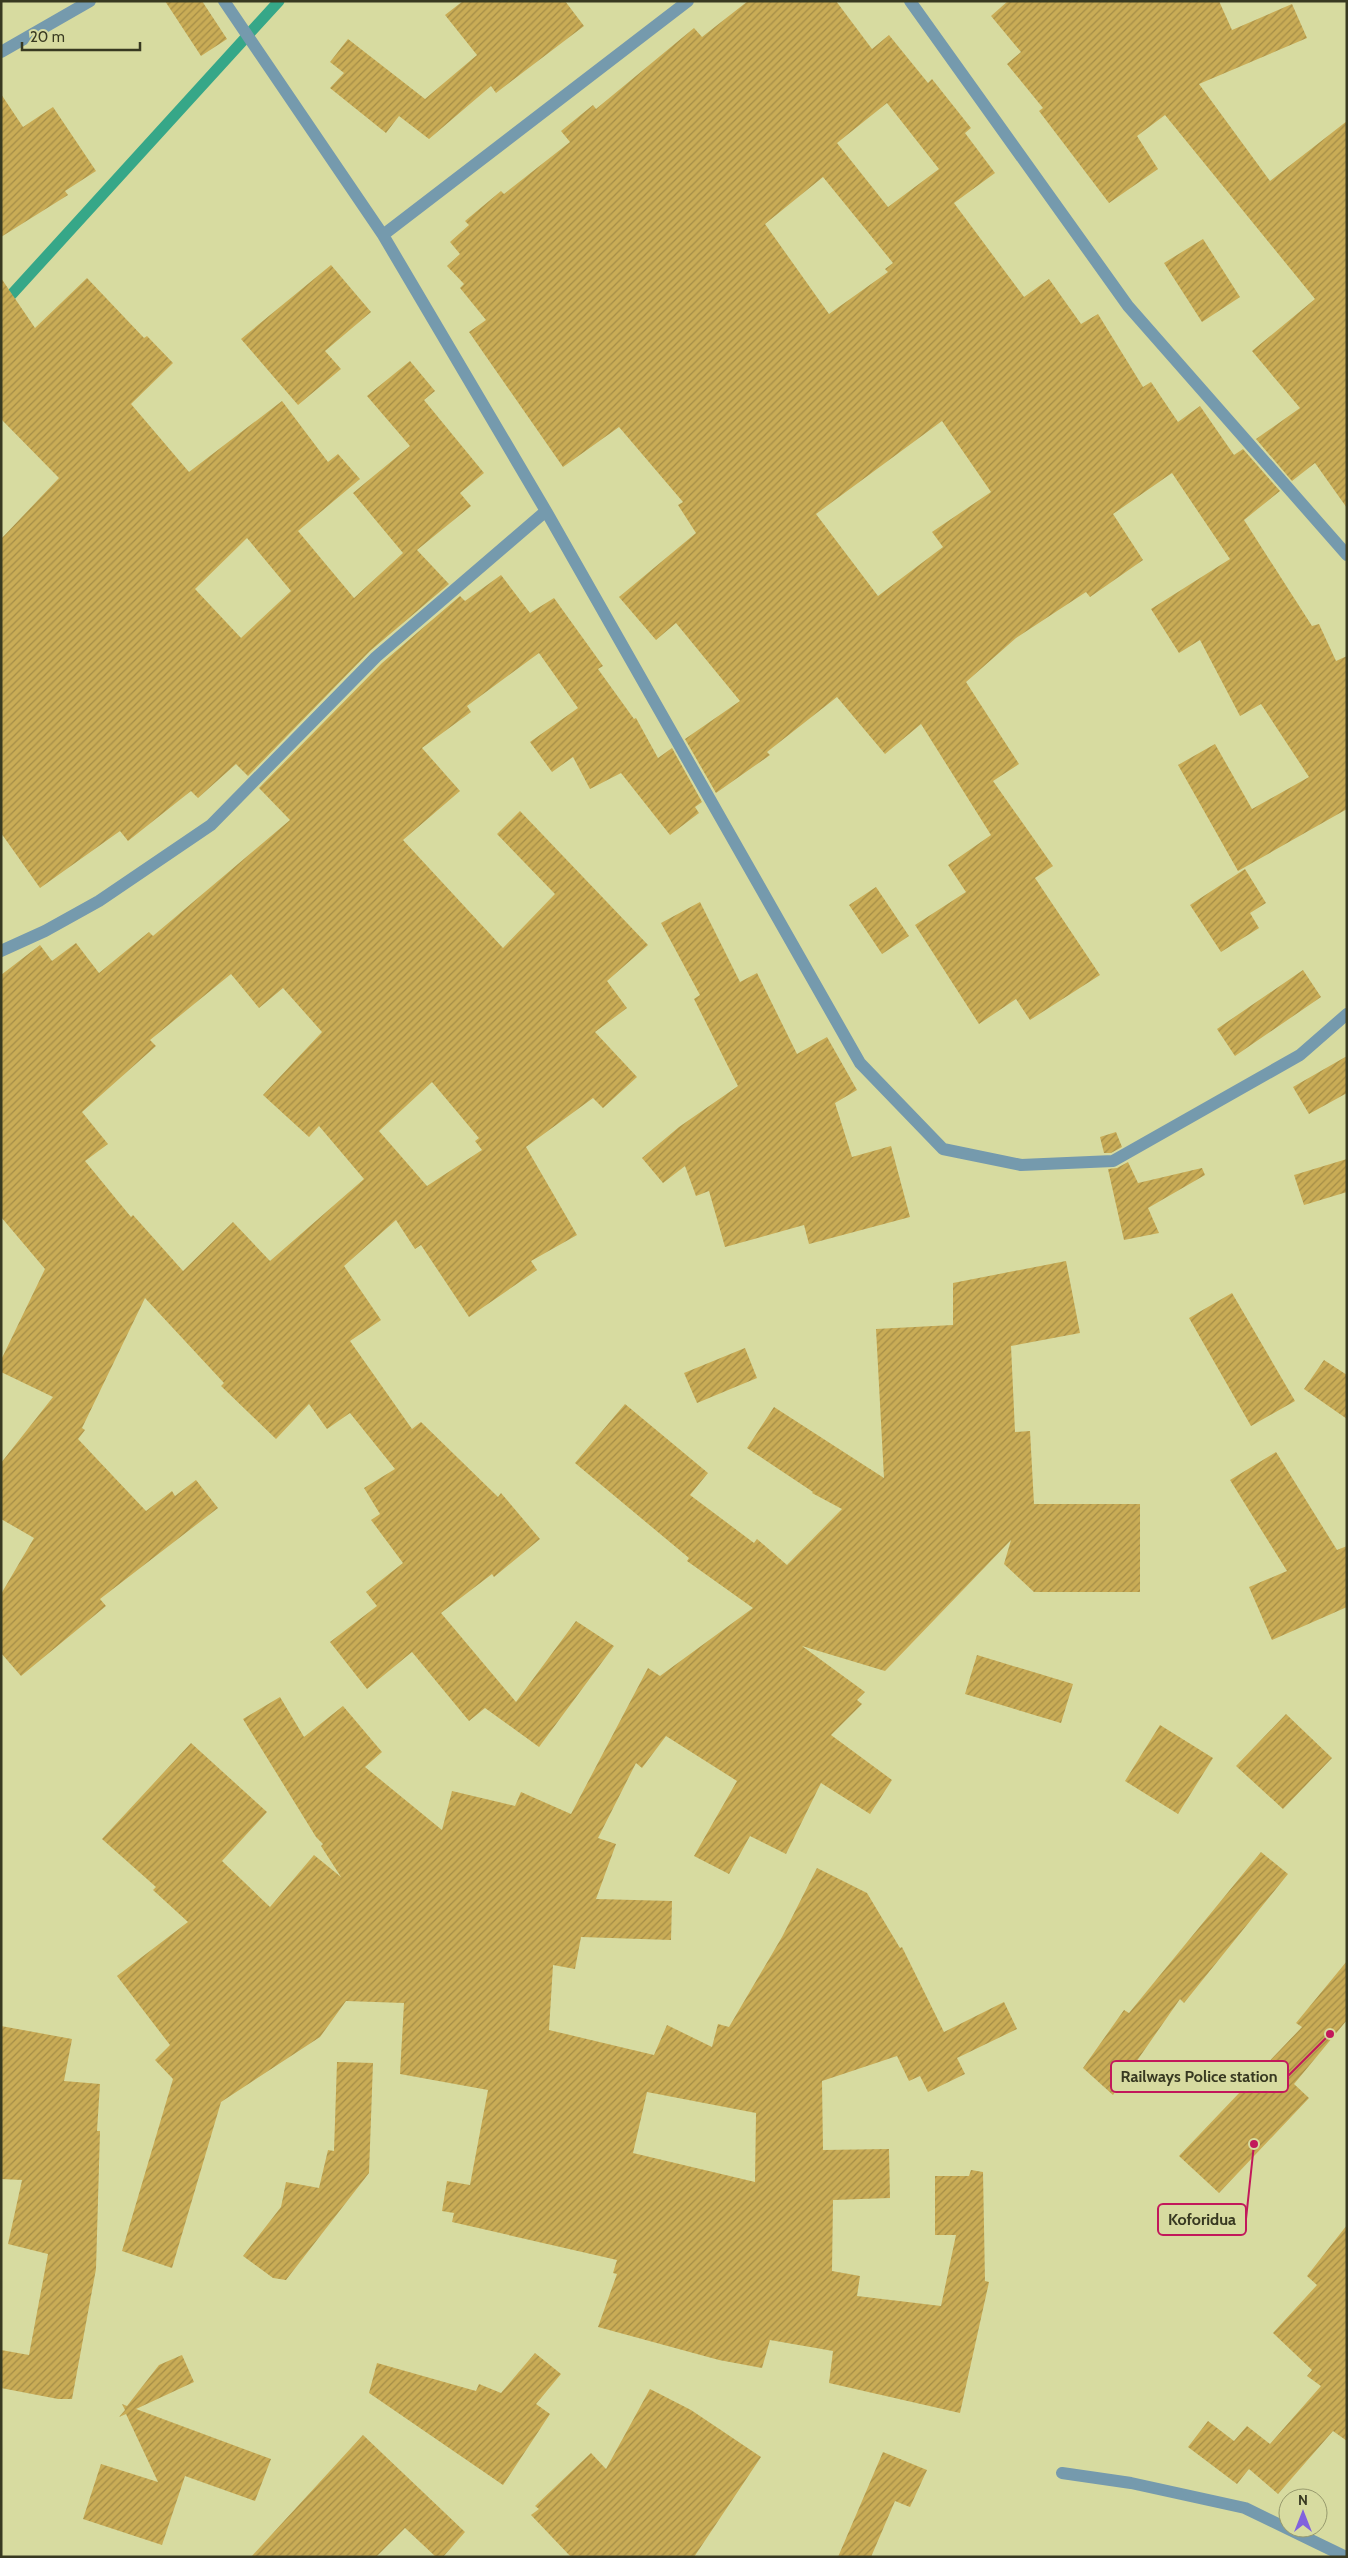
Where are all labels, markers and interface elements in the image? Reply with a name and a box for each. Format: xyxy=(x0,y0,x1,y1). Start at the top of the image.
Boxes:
scale bar xyxy=(22,20,140,52)
text: 20 m xyxy=(30,28,65,46)
callout: Railways Police station xyxy=(1111,2061,1288,2092)
text: Railways Police station xyxy=(1121,2067,1277,2086)
callout: Koforidua xyxy=(1158,2204,1246,2235)
text: Koforidua xyxy=(1168,2210,1236,2229)
north arrow xyxy=(1278,2488,1328,2538)
text: N xyxy=(1298,2491,1308,2509)

